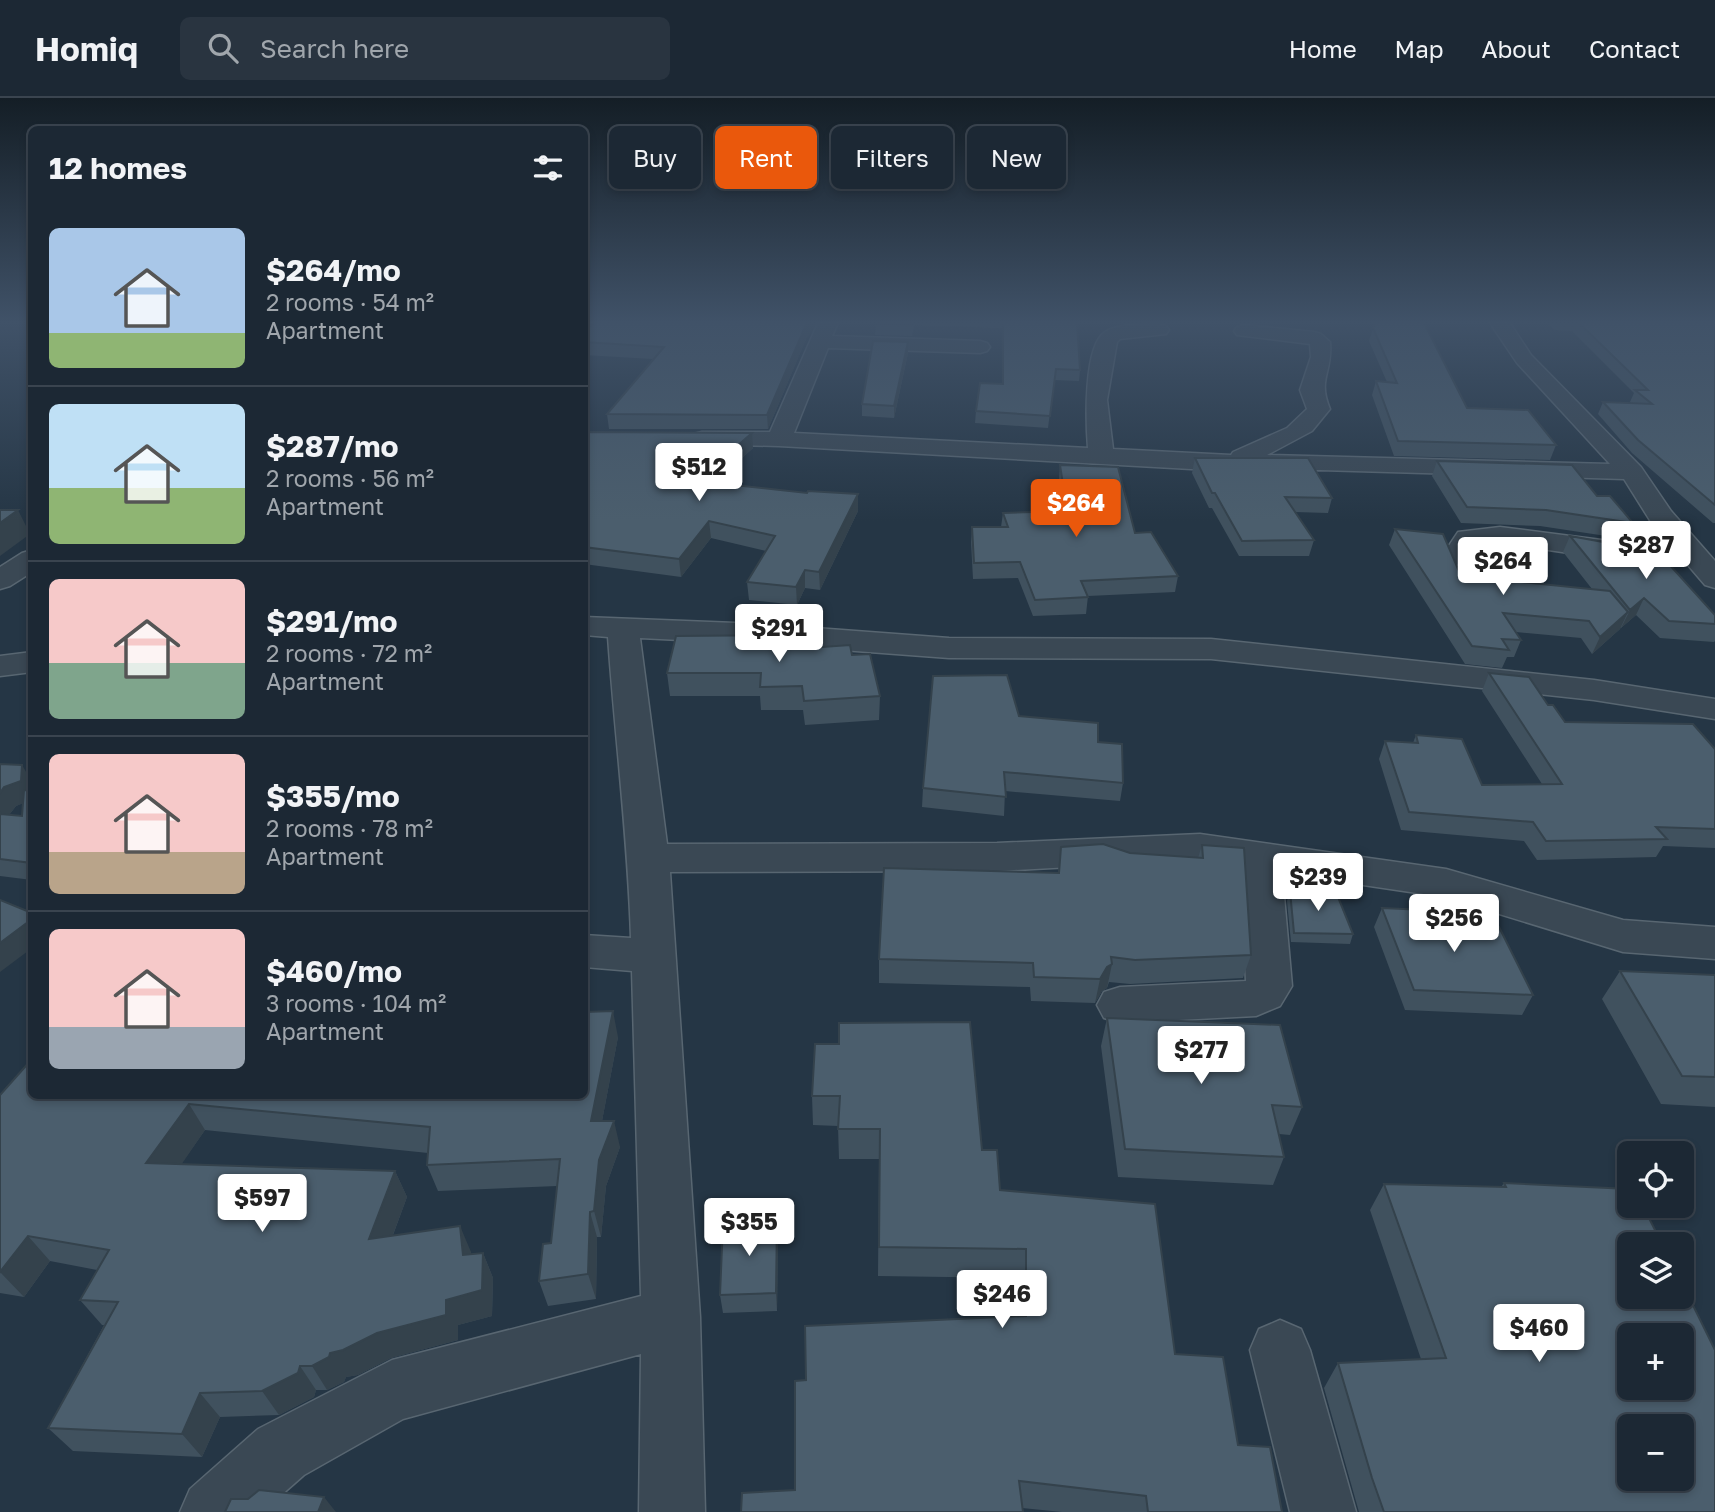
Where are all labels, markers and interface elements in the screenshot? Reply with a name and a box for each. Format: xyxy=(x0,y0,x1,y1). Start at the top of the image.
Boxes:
search box xyxy=(180,17,670,80)
text: Homiq xyxy=(35,29,138,68)
icon: search xyxy=(204,29,242,67)
text: Search here xyxy=(260,33,409,64)
text: Home xyxy=(1289,34,1357,63)
text: Map xyxy=(1395,34,1444,63)
text: About xyxy=(1482,34,1551,63)
text: Contact xyxy=(1589,34,1680,63)
chip: Buy xyxy=(609,126,701,189)
chip: Rent xyxy=(715,126,817,189)
chip: Filters xyxy=(831,126,953,189)
chip: New xyxy=(967,126,1066,189)
icon: filters xyxy=(529,149,567,187)
text: 12 homes xyxy=(49,150,187,186)
text: $264/mo xyxy=(266,252,401,288)
icon: home xyxy=(105,256,189,340)
text: 2 rooms · 54 m² xyxy=(266,288,434,316)
text: Apartment xyxy=(266,316,384,344)
text: $287/mo xyxy=(266,428,399,464)
icon: home xyxy=(105,432,189,516)
pin: $512 xyxy=(658,444,740,503)
text: $512 xyxy=(671,452,727,480)
text: 2 rooms · 56 m² xyxy=(266,464,434,492)
pin: $264 xyxy=(1035,480,1117,539)
text: $264 xyxy=(1047,488,1105,516)
text: Apartment xyxy=(266,492,384,520)
pin: $287 xyxy=(1605,522,1687,581)
text: $287 xyxy=(1618,530,1674,558)
pin: $264 xyxy=(1462,538,1544,597)
text: $264 xyxy=(1474,546,1532,574)
text: $291/mo xyxy=(266,603,398,639)
pin: $291 xyxy=(738,604,820,664)
icon: home xyxy=(105,607,189,691)
text: $291 xyxy=(751,613,807,641)
text: 2 rooms · 72 m² xyxy=(266,639,432,667)
text: Apartment xyxy=(266,667,384,695)
text: $355/mo xyxy=(266,778,400,814)
icon: home xyxy=(105,782,189,866)
text: 2 rooms · 78 m² xyxy=(266,814,433,842)
text: Apartment xyxy=(266,842,384,870)
pin: $239 xyxy=(1277,854,1359,913)
text: $239 xyxy=(1289,862,1347,890)
pin: $256 xyxy=(1413,894,1495,954)
text: $256 xyxy=(1425,903,1483,931)
text: $460/mo xyxy=(266,953,402,989)
icon: home xyxy=(105,957,189,1041)
text: 3 rooms · 104 m² xyxy=(266,989,446,1017)
text: Apartment xyxy=(266,1017,384,1045)
pin: $277 xyxy=(1160,1026,1242,1086)
text: $277 xyxy=(1174,1035,1228,1063)
map controls xyxy=(1617,1141,1694,1491)
button: locate xyxy=(1617,1141,1694,1218)
pin: $597 xyxy=(221,1174,303,1234)
text: $597 xyxy=(234,1183,290,1211)
pin: $355 xyxy=(708,1198,790,1258)
text: $355 xyxy=(720,1207,778,1235)
button: layers xyxy=(1617,1232,1694,1309)
pin: $246 xyxy=(961,1270,1043,1330)
text: $246 xyxy=(973,1279,1031,1307)
pin: $460 xyxy=(1498,1304,1580,1364)
text: $460 xyxy=(1509,1313,1569,1341)
button: + xyxy=(1617,1323,1694,1400)
button: − xyxy=(1617,1414,1694,1491)

